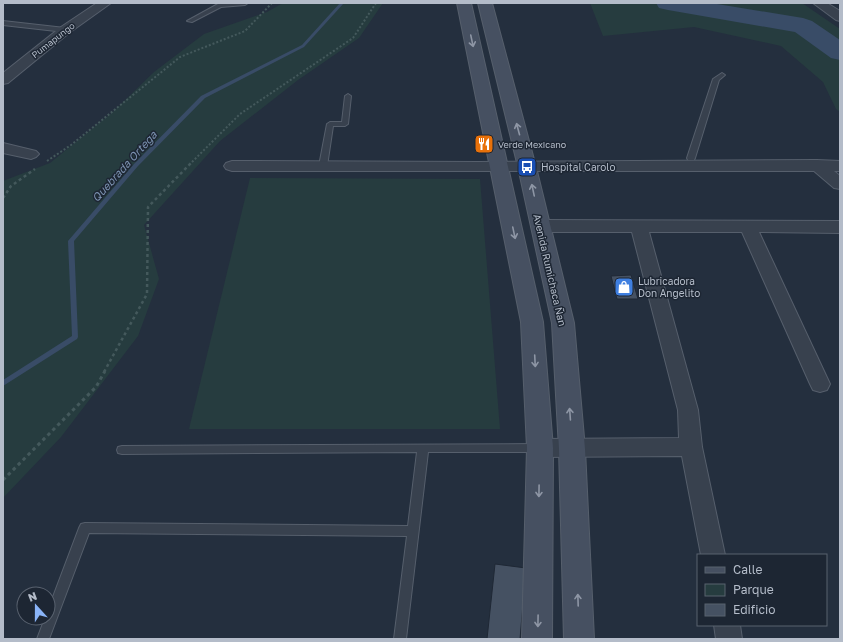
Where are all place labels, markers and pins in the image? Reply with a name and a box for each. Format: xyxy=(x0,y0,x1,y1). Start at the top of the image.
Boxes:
restaurant icon: Verde Mexicano xyxy=(473,133,495,155)
place label: Verde Mexicano xyxy=(498,139,566,150)
bus stop icon: Hospital Carolo xyxy=(516,156,538,178)
place label: Hospital Carolo xyxy=(541,161,615,173)
place label: Lubricadora Don Angelito xyxy=(638,275,700,299)
shop icon: Lubricadora Don Angelito xyxy=(613,276,635,298)

